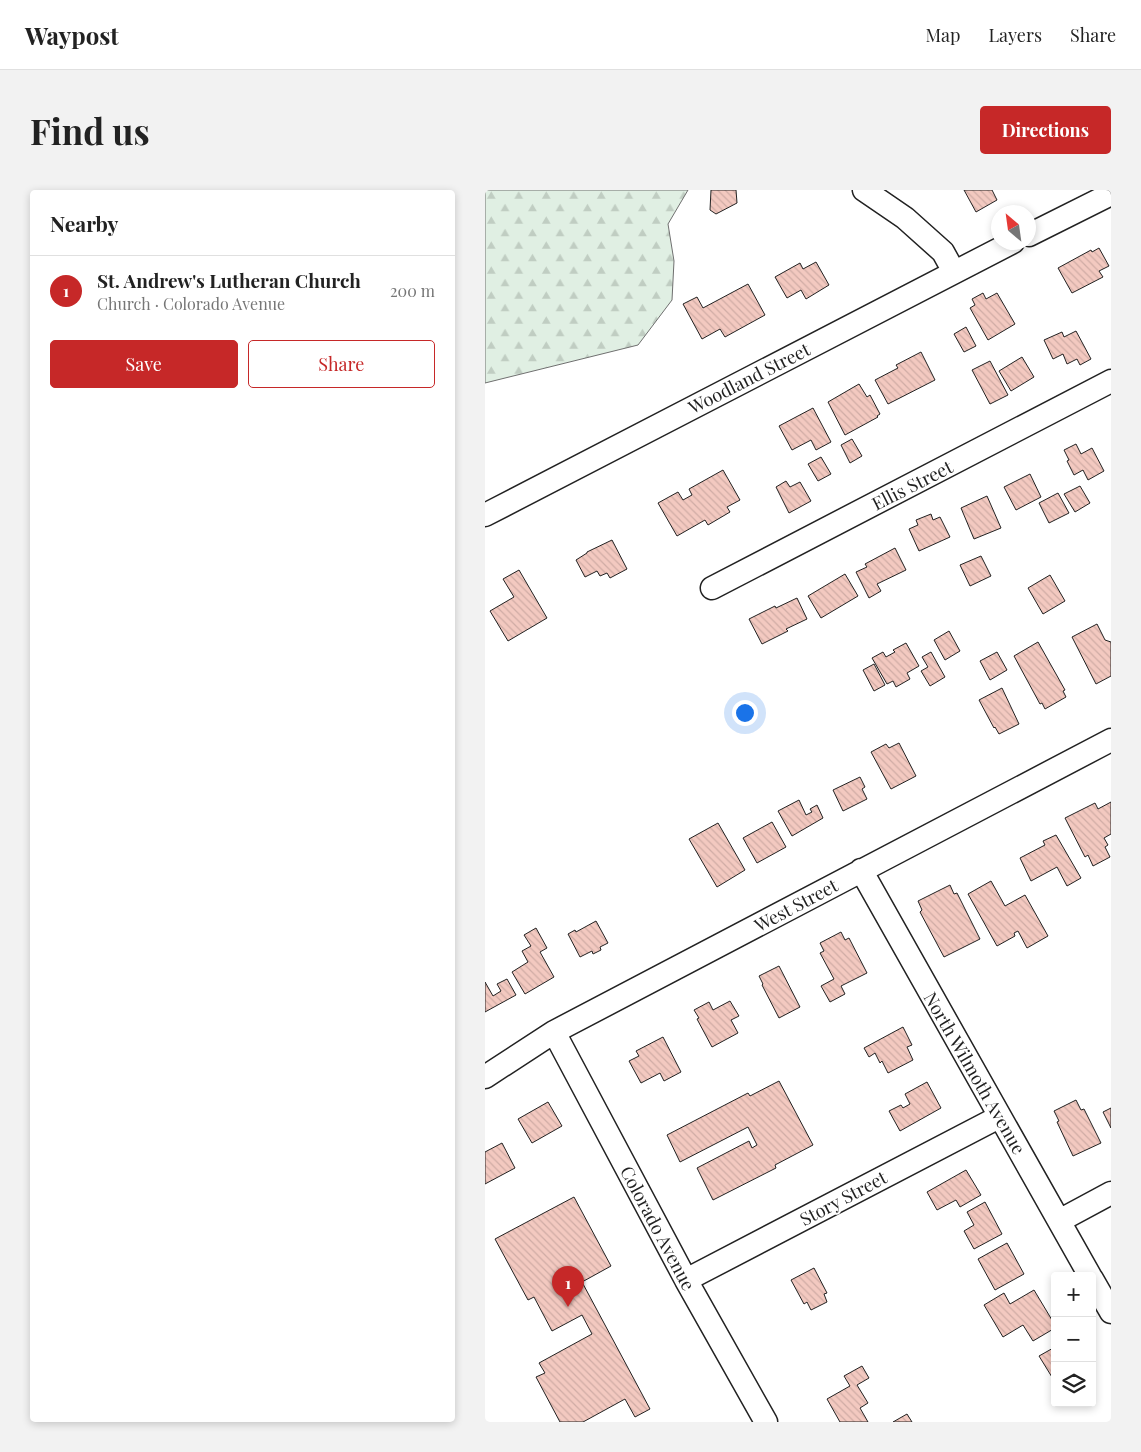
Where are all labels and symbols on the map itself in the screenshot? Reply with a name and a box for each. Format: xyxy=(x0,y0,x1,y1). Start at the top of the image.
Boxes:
north arrow xyxy=(991,205,1036,250)
street label: Woodland Street xyxy=(683,337,814,419)
street label: Ellis Street xyxy=(868,454,957,516)
your location xyxy=(732,700,758,726)
street label: West Street xyxy=(749,873,842,937)
street label: North Wilmoth Avenue xyxy=(919,988,1031,1158)
street label: Colorado Avenue xyxy=(615,1162,701,1294)
street label: Story Street xyxy=(795,1165,891,1231)
pin: 1 xyxy=(552,1266,584,1307)

